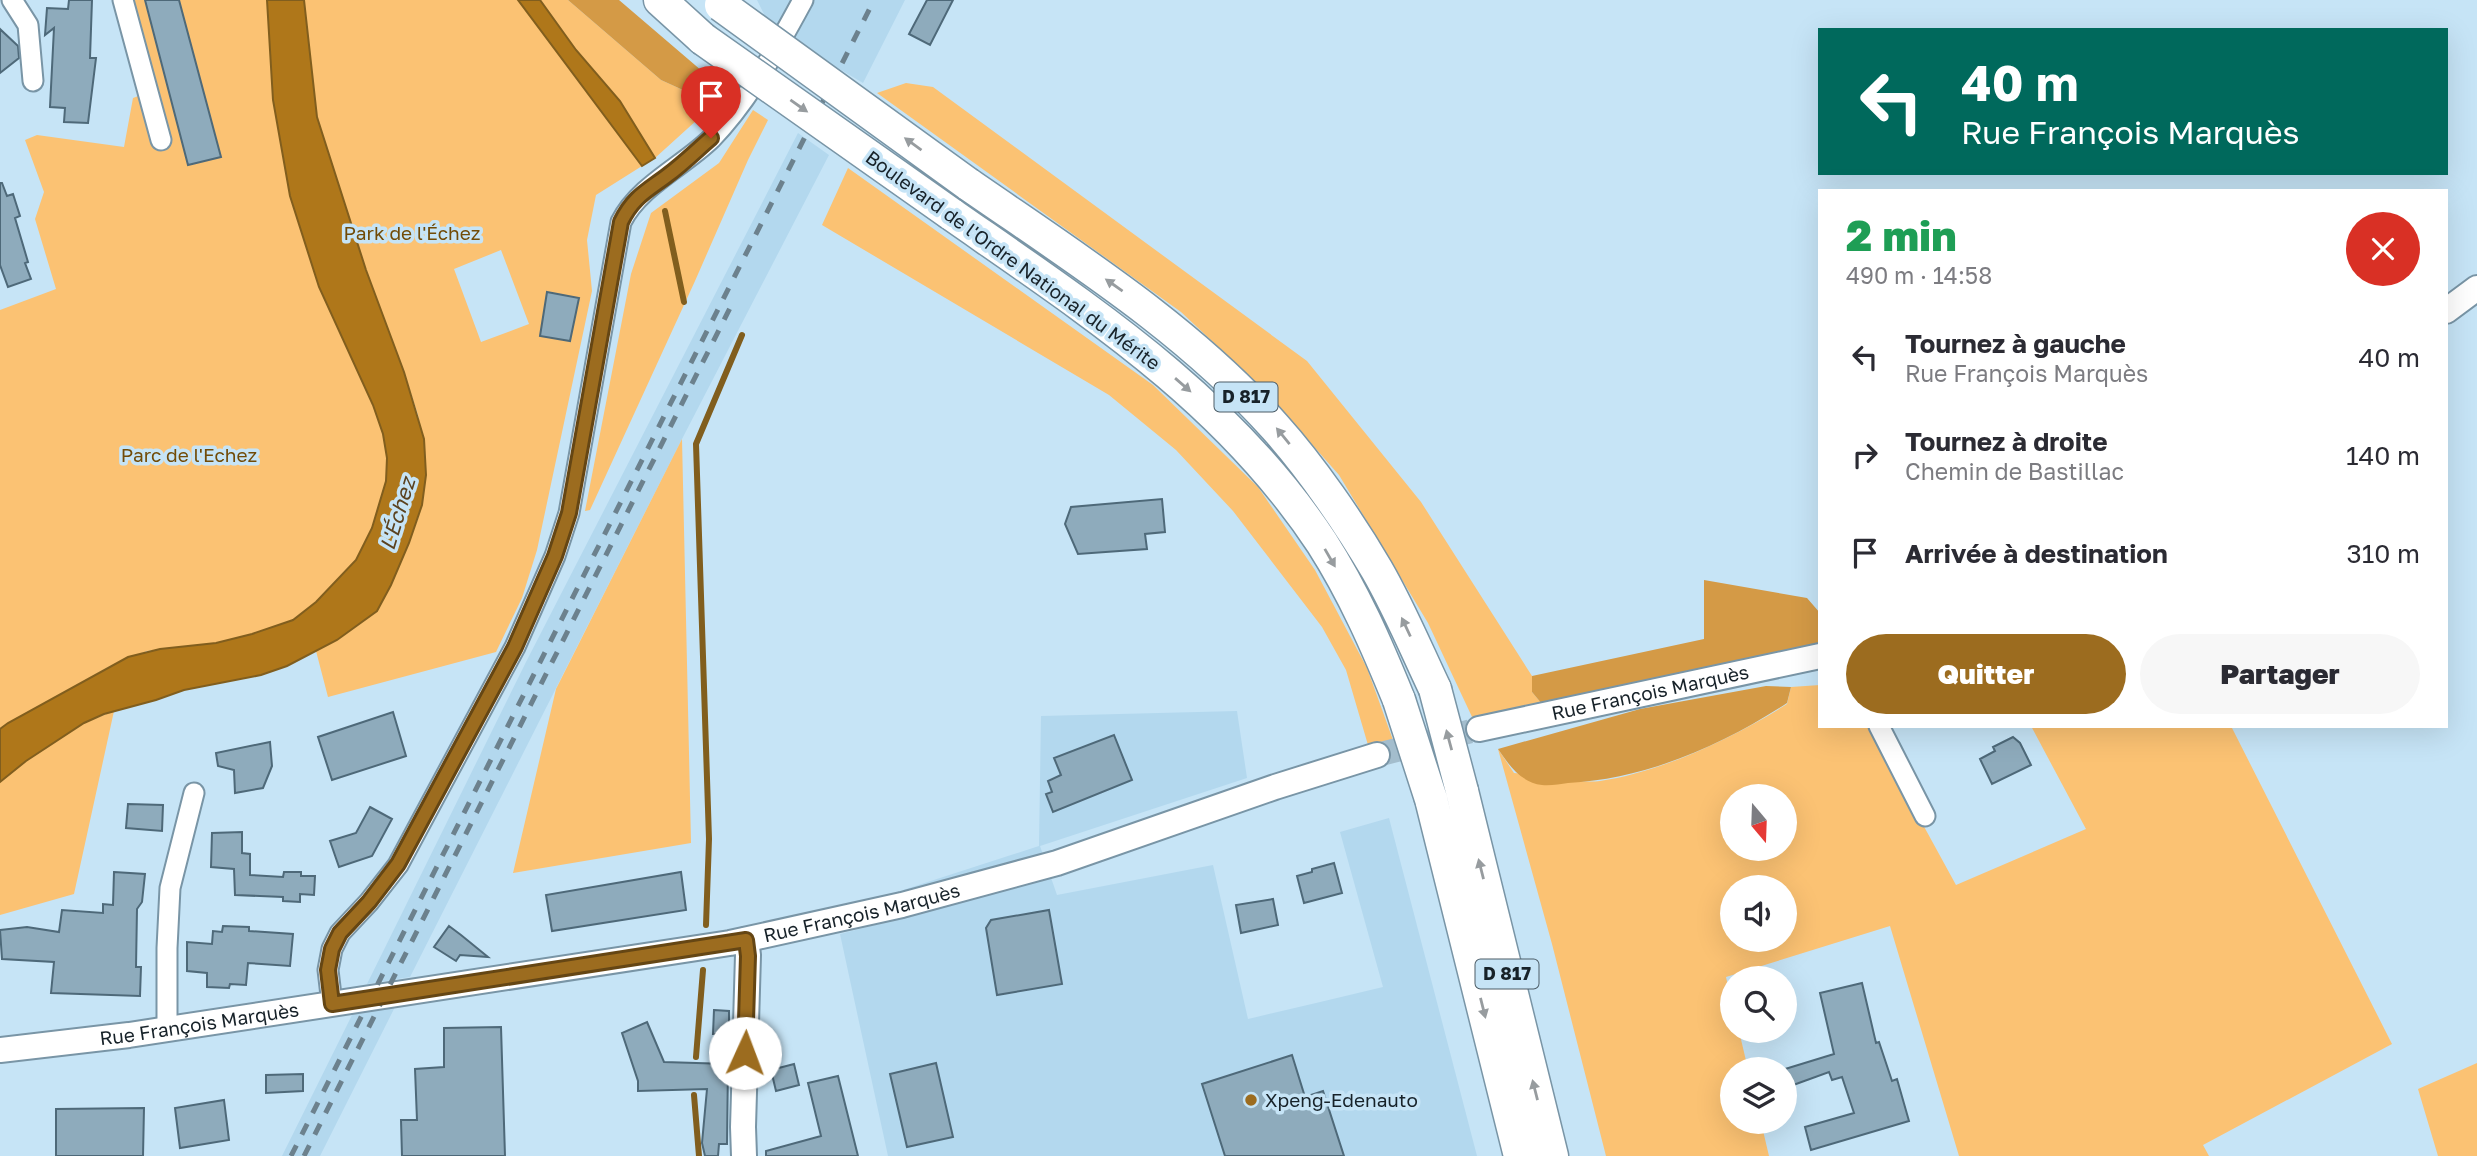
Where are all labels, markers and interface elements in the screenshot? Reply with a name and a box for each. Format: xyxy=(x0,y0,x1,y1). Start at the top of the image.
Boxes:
text: 40 m xyxy=(1961,53,2079,112)
icon: left xyxy=(1846,56,1937,147)
pin xyxy=(681,66,741,138)
icon: arrive xyxy=(692,77,730,115)
one-way arrow xyxy=(790,99,808,113)
text: Rue François Marquès xyxy=(1961,113,2300,151)
one-way arrow xyxy=(904,137,922,151)
street label: Boulevard de l'Ordre National du Mérite xyxy=(862,145,1165,374)
text: 2 min xyxy=(1846,210,1957,260)
button: close xyxy=(2346,212,2420,286)
park label: Park de l'Échez xyxy=(344,221,481,244)
text: 490 m · 14:58 xyxy=(1846,261,1992,289)
one-way arrow xyxy=(1105,278,1123,292)
text: Tournez à gauche xyxy=(1905,328,2126,359)
icon: left xyxy=(1846,338,1884,376)
text: 40 m xyxy=(2359,342,2420,373)
text: Rue François Marquès xyxy=(1905,359,2148,387)
one-way arrow xyxy=(1175,377,1192,392)
road number: D 817 xyxy=(1214,382,1278,412)
text: Tournez à droite xyxy=(1905,426,2108,457)
one-way arrow xyxy=(1276,428,1291,445)
icon: right xyxy=(1846,436,1884,474)
text: 140 m xyxy=(2346,440,2420,471)
park label: Parc de l'Echez xyxy=(121,443,257,466)
text: Chemin de Bastillac xyxy=(1905,457,2124,485)
water label: L'Échez xyxy=(374,472,421,553)
icon: arrive xyxy=(1846,534,1884,572)
text: Arrivée à destination xyxy=(1905,538,2168,569)
text: 310 m xyxy=(2347,538,2420,569)
one-way arrow xyxy=(1324,548,1336,567)
one-way arrow xyxy=(1400,617,1412,637)
button: Quitter xyxy=(1846,634,2126,714)
button: Partager xyxy=(2140,634,2420,714)
street label: Rue François Marquès xyxy=(1549,660,1751,724)
one-way arrow xyxy=(1443,729,1453,750)
north arrow xyxy=(1720,784,1797,861)
map controls xyxy=(1720,784,1797,1134)
one-way arrow xyxy=(1475,858,1486,880)
button: sound xyxy=(1720,875,1797,952)
street label: Rue François Marquès xyxy=(761,878,962,946)
road number: D 817 xyxy=(1476,959,1538,988)
button: search xyxy=(1720,966,1797,1043)
street label: Rue François Marquès xyxy=(98,997,300,1049)
one-way arrow xyxy=(1478,997,1489,1019)
position arrow xyxy=(708,1016,782,1090)
button: layers xyxy=(1720,1057,1797,1134)
one-way arrow xyxy=(1529,1079,1540,1101)
place label: Xpeng-Edenauto xyxy=(1265,1088,1418,1111)
marker: Xpeng-Edenauto xyxy=(1243,1092,1259,1108)

